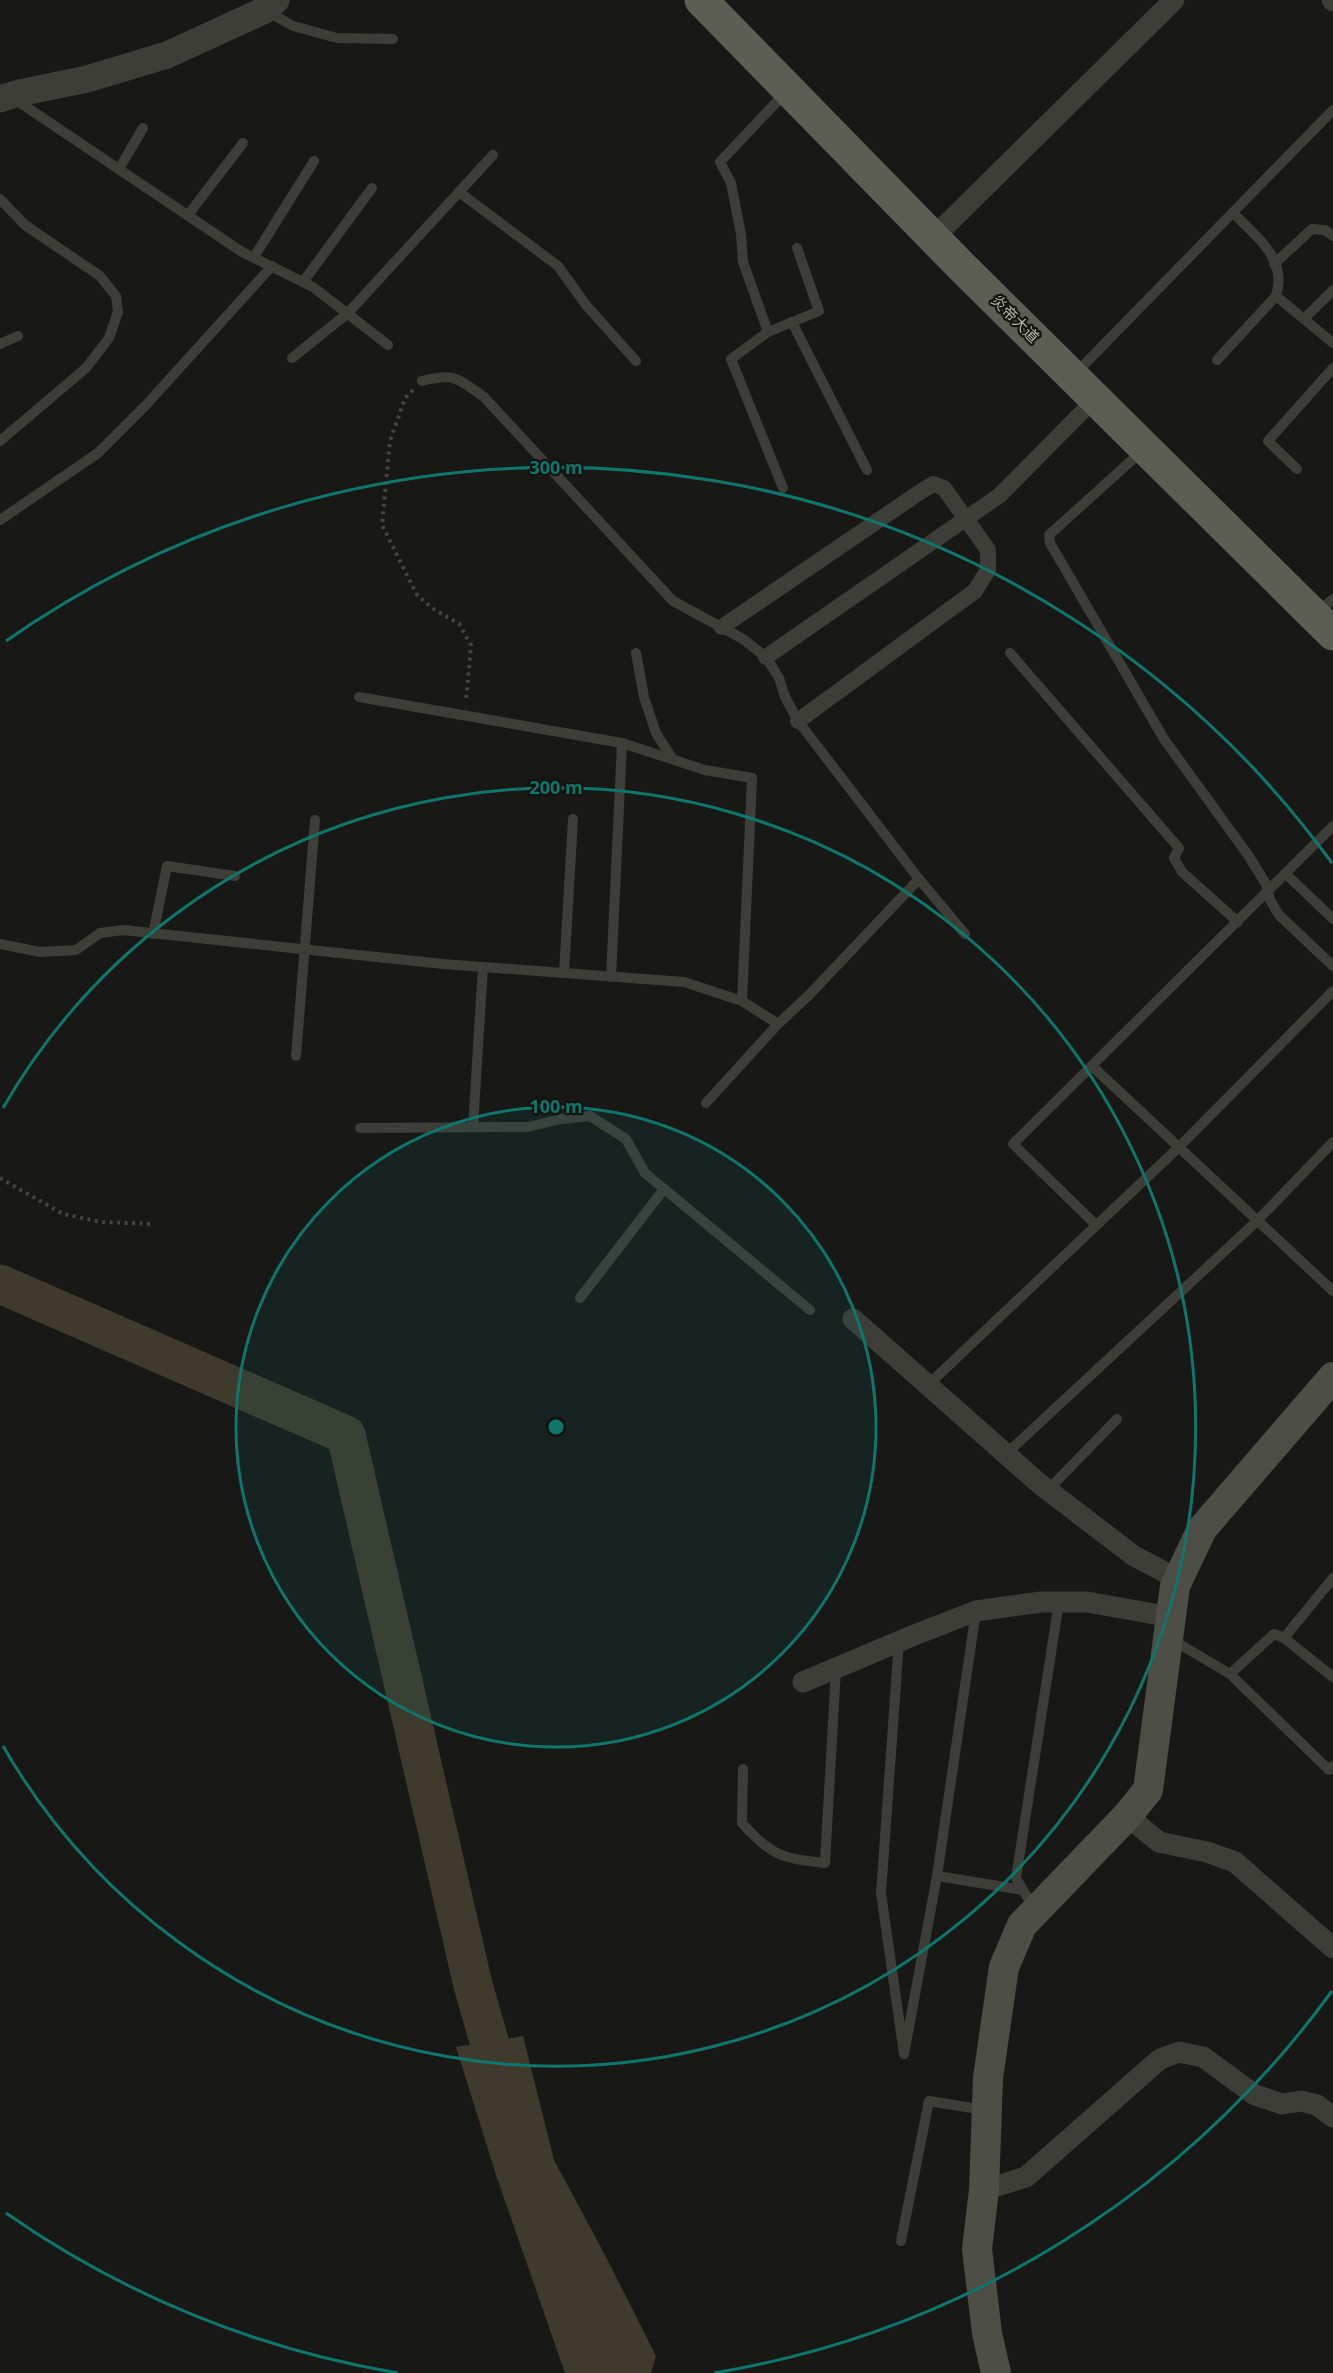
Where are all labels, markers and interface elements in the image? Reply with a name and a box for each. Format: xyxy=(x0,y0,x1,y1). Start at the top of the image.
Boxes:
street label: 炎帝大道 xyxy=(987,290,1044,347)
text: 300 m xyxy=(529,455,583,479)
text: 200 m xyxy=(529,775,583,799)
text: 100 m xyxy=(529,1094,583,1118)
centre of rings xyxy=(546,1417,566,1437)

